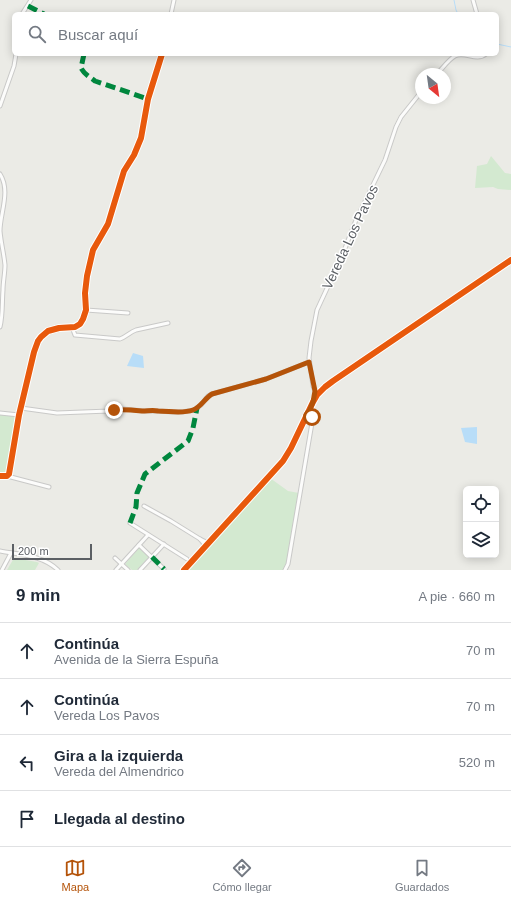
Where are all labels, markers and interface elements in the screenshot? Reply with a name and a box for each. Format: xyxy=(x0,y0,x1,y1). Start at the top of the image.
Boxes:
search box xyxy=(12,12,499,56)
icon: search xyxy=(26,23,48,45)
text: Buscar aquí xyxy=(58,26,138,43)
north arrow xyxy=(415,68,451,104)
street label: Vereda Los Pavos xyxy=(319,182,381,292)
route end xyxy=(105,401,123,419)
route start xyxy=(303,408,321,426)
map controls xyxy=(463,486,499,558)
button: locate xyxy=(463,486,499,522)
button: layers xyxy=(463,522,499,558)
scale bar xyxy=(12,542,92,561)
text: 200 m xyxy=(18,545,49,557)
text: 9 min xyxy=(16,586,60,605)
text: A pie · 660 m xyxy=(418,589,495,604)
text: Continúa xyxy=(54,635,119,652)
icon: ahead xyxy=(16,640,38,662)
text: 70 m xyxy=(466,643,495,658)
text: Avenida de la Sierra Espuña xyxy=(54,652,219,667)
text: Continúa xyxy=(54,691,119,708)
icon: ahead xyxy=(16,696,38,718)
text: 70 m xyxy=(466,699,495,714)
text: Vereda Los Pavos xyxy=(54,708,160,723)
text: Gira a la izquierda xyxy=(54,747,183,764)
icon: left xyxy=(16,752,38,774)
text: 520 m xyxy=(459,755,495,770)
text: Vereda del Almendrico xyxy=(54,764,184,779)
icon: arrive xyxy=(16,808,38,830)
text: Llegada al destino xyxy=(54,810,185,827)
tab: Mapa xyxy=(62,857,89,893)
tab: Cómo llegar xyxy=(212,857,272,893)
tab: Guardados xyxy=(395,857,449,893)

